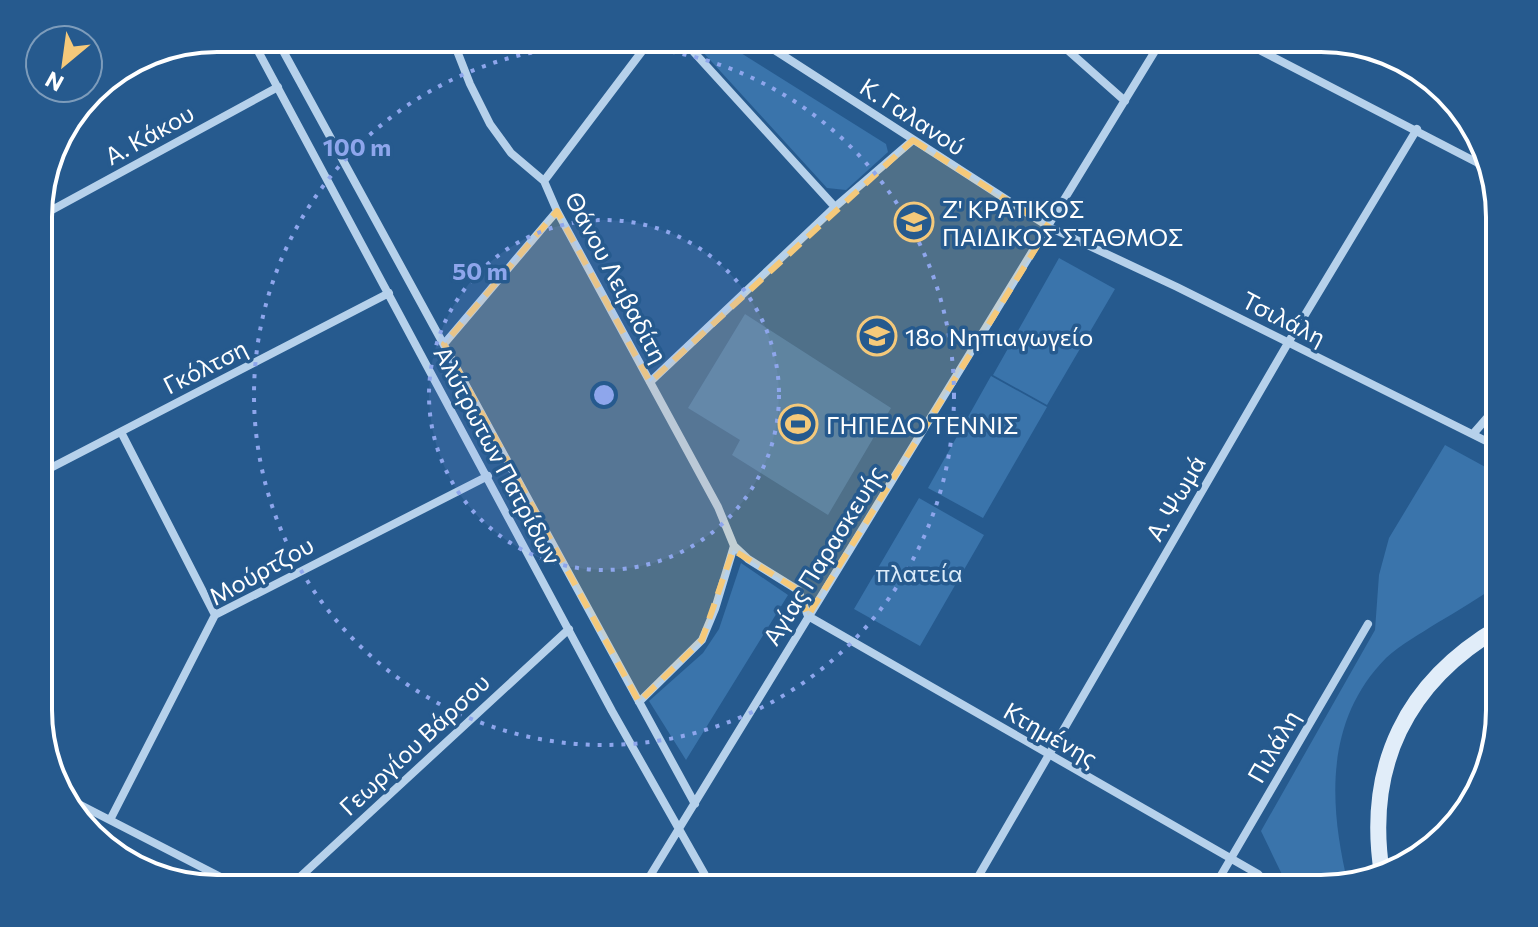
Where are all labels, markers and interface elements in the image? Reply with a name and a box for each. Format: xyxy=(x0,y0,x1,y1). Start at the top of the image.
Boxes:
north arrow xyxy=(24,24,104,104)
text: N xyxy=(40,66,68,98)
street label: Κ. Γαλανού xyxy=(855,71,971,161)
street label: Α. Κάκου xyxy=(99,98,199,170)
text: 100 m xyxy=(323,132,391,161)
street label: Θάνου Λειβαδίτη xyxy=(560,186,674,368)
place label: Ζ' ΚΡΑΤΙΚΟΣ ΠΑΙΔΙΚΟΣ ΣΤΑΘΜΟΣ xyxy=(942,194,1183,251)
school or university icon: Ζ' ΚΡΑΤΙΚΟΣ ΠΑΙΔΙΚΟΣ ΣΤΑΘΜΟΣ xyxy=(893,201,935,243)
text: 50 m xyxy=(452,256,508,285)
street label: Τσιλάλη xyxy=(1237,285,1331,351)
school or university icon: 18ο Νηπιαγωγείο xyxy=(856,315,898,357)
place label: 18ο Νηπιαγωγείο xyxy=(905,322,1093,351)
street label: Γκόλτση xyxy=(158,333,252,399)
street label: Αλύτρωτων Πατρίδων xyxy=(428,341,568,569)
centre of rings xyxy=(590,381,618,409)
sports icon: ΓΗΠΕΔΟ ΤΕΝΝΙΣ xyxy=(777,403,819,445)
place label: ΓΗΠΕΔΟ ΤΕΝΝΙΣ xyxy=(826,410,1018,439)
street label: Α. Ψωμά xyxy=(1139,450,1211,546)
street label: Αγίας Παρασκευής xyxy=(756,460,890,650)
street label: Μούρτζου xyxy=(204,529,318,611)
park label: πλατεία xyxy=(875,558,963,587)
street label: Γεωργίου Βάρσου xyxy=(333,667,495,821)
street label: Κτημένης xyxy=(999,696,1103,772)
street label: Πιλάλη xyxy=(1241,705,1305,787)

